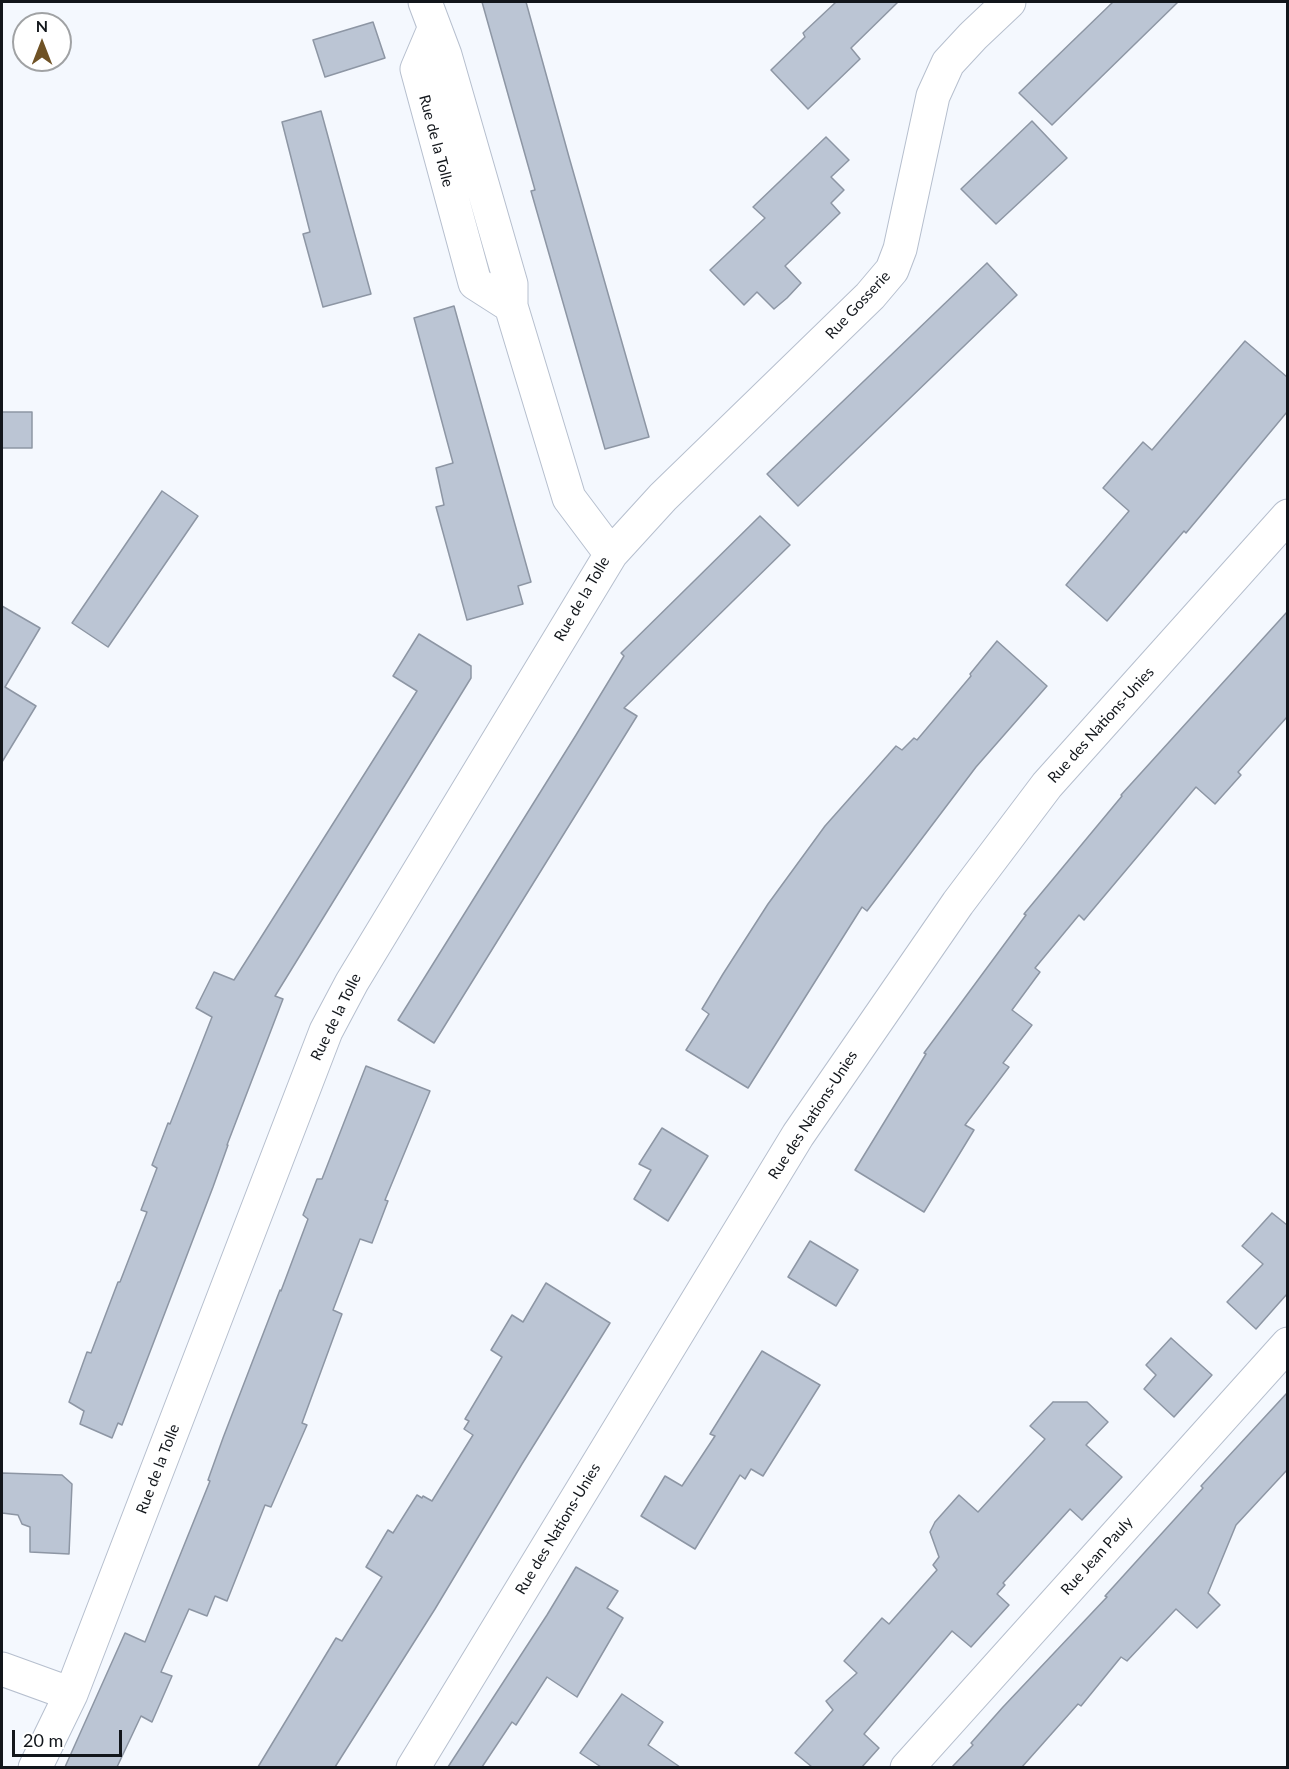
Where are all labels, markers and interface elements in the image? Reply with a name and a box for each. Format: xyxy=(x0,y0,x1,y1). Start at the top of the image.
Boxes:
north arrow xyxy=(12,12,72,72)
text: N xyxy=(36,16,48,35)
street label: Rue de la Tolle xyxy=(415,93,457,189)
street label: Rue Gosserie xyxy=(822,267,894,343)
street label: Rue de la Tolle xyxy=(551,553,613,645)
street label: Rue des Nations-Unies xyxy=(1044,663,1158,787)
street label: Rue de la Tolle xyxy=(307,970,365,1064)
street label: Rue des Nations-Unies xyxy=(765,1047,861,1183)
street label: Rue de la Tolle xyxy=(133,1422,183,1516)
street label: Rue des Nations-Unies xyxy=(512,1460,604,1598)
street label: Rue Jean Pauly xyxy=(1057,1513,1137,1599)
scale bar xyxy=(15,1718,124,1756)
text: 20 m xyxy=(23,1729,63,1751)

